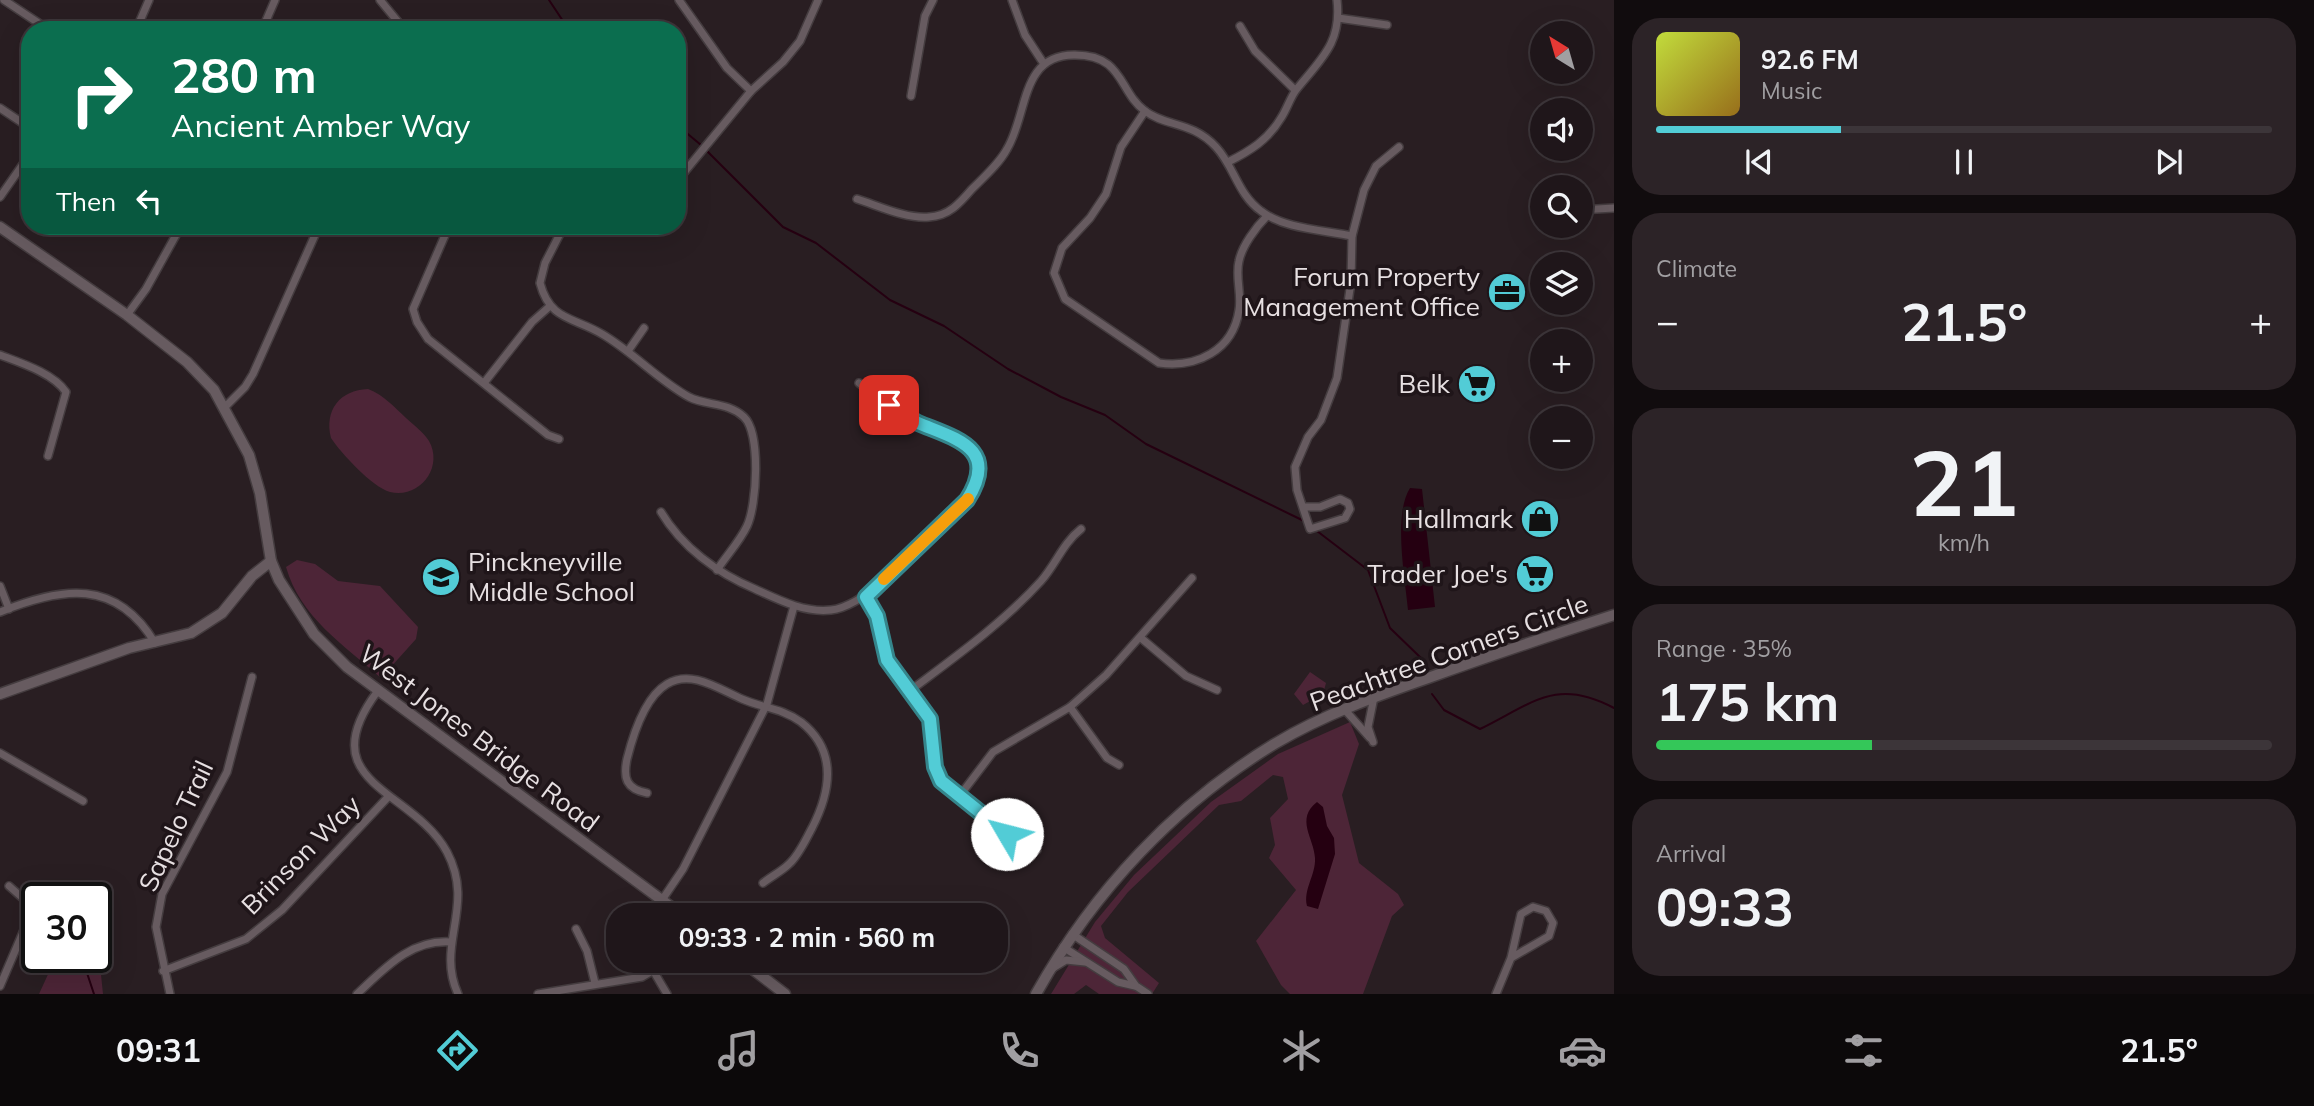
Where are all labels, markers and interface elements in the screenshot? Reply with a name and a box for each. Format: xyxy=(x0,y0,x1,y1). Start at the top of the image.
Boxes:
north arrow xyxy=(1530,21,1592,84)
map controls xyxy=(1530,21,1593,469)
text: 92.6 FM xyxy=(1761,43,1859,76)
text: 280 m xyxy=(171,44,317,105)
icon: right xyxy=(56,49,147,140)
text: Music xyxy=(1761,76,1822,105)
button: sound xyxy=(1530,98,1593,161)
text: Ancient Amber Way xyxy=(171,105,470,145)
icon: previous xyxy=(1740,143,1778,181)
icon: pause xyxy=(1945,143,1983,181)
icon: next xyxy=(2150,143,2188,181)
button: search xyxy=(1530,175,1593,238)
icon: left xyxy=(130,182,168,220)
text: Then xyxy=(56,185,116,218)
button: layers xyxy=(1530,252,1593,315)
text: Climate xyxy=(1656,254,1737,283)
place label: Forum Property Management Office xyxy=(1243,260,1480,323)
office icon: Forum Property Management Office xyxy=(1486,271,1528,313)
text: 21.5° xyxy=(1901,289,2027,354)
text: − xyxy=(1656,297,1679,345)
text: + xyxy=(2249,297,2272,345)
button: + xyxy=(1530,329,1593,392)
supermarket icon: Belk xyxy=(1456,363,1498,405)
place label: Belk xyxy=(1399,367,1451,400)
pin xyxy=(859,375,919,435)
icon: arrive xyxy=(870,386,908,424)
button: − xyxy=(1530,406,1593,469)
text: 21 xyxy=(1909,425,2019,539)
shop icon: Hallmark xyxy=(1519,498,1561,540)
place label: Hallmark xyxy=(1404,502,1514,535)
text: km/h xyxy=(1938,528,1990,557)
place label: Pinckneyville Middle School xyxy=(468,545,635,608)
supermarket icon: Trader Joe's xyxy=(1514,553,1556,595)
school or university icon: Pinckneyville Middle School xyxy=(420,556,462,598)
place label: Trader Joe's xyxy=(1367,557,1508,590)
street label: Peachtree Corners Circle xyxy=(1305,587,1592,718)
text: Range · 35% xyxy=(1656,634,1792,663)
street label: West Jones Bridge Road xyxy=(353,637,606,839)
text: 175 km xyxy=(1656,669,1839,734)
street label: Sapelo Trail xyxy=(131,755,220,896)
street label: Brinson Way xyxy=(234,788,367,921)
position arrow xyxy=(970,797,1044,871)
text: Arrival xyxy=(1656,839,1726,868)
text: 09:33 xyxy=(1656,874,1794,939)
speed limit sign: 30 xyxy=(21,882,112,973)
text: 09:33 · 2 min · 560 m xyxy=(679,921,935,954)
icon: directions xyxy=(433,1026,482,1075)
icon: music xyxy=(714,1026,763,1075)
icon: phone xyxy=(995,1026,1044,1075)
icon: climate xyxy=(1277,1026,1326,1075)
icon: car xyxy=(1558,1026,1607,1075)
icon: filters xyxy=(1839,1026,1888,1075)
text: 09:31 xyxy=(116,1030,201,1070)
text: 21.5° xyxy=(2120,1030,2198,1070)

